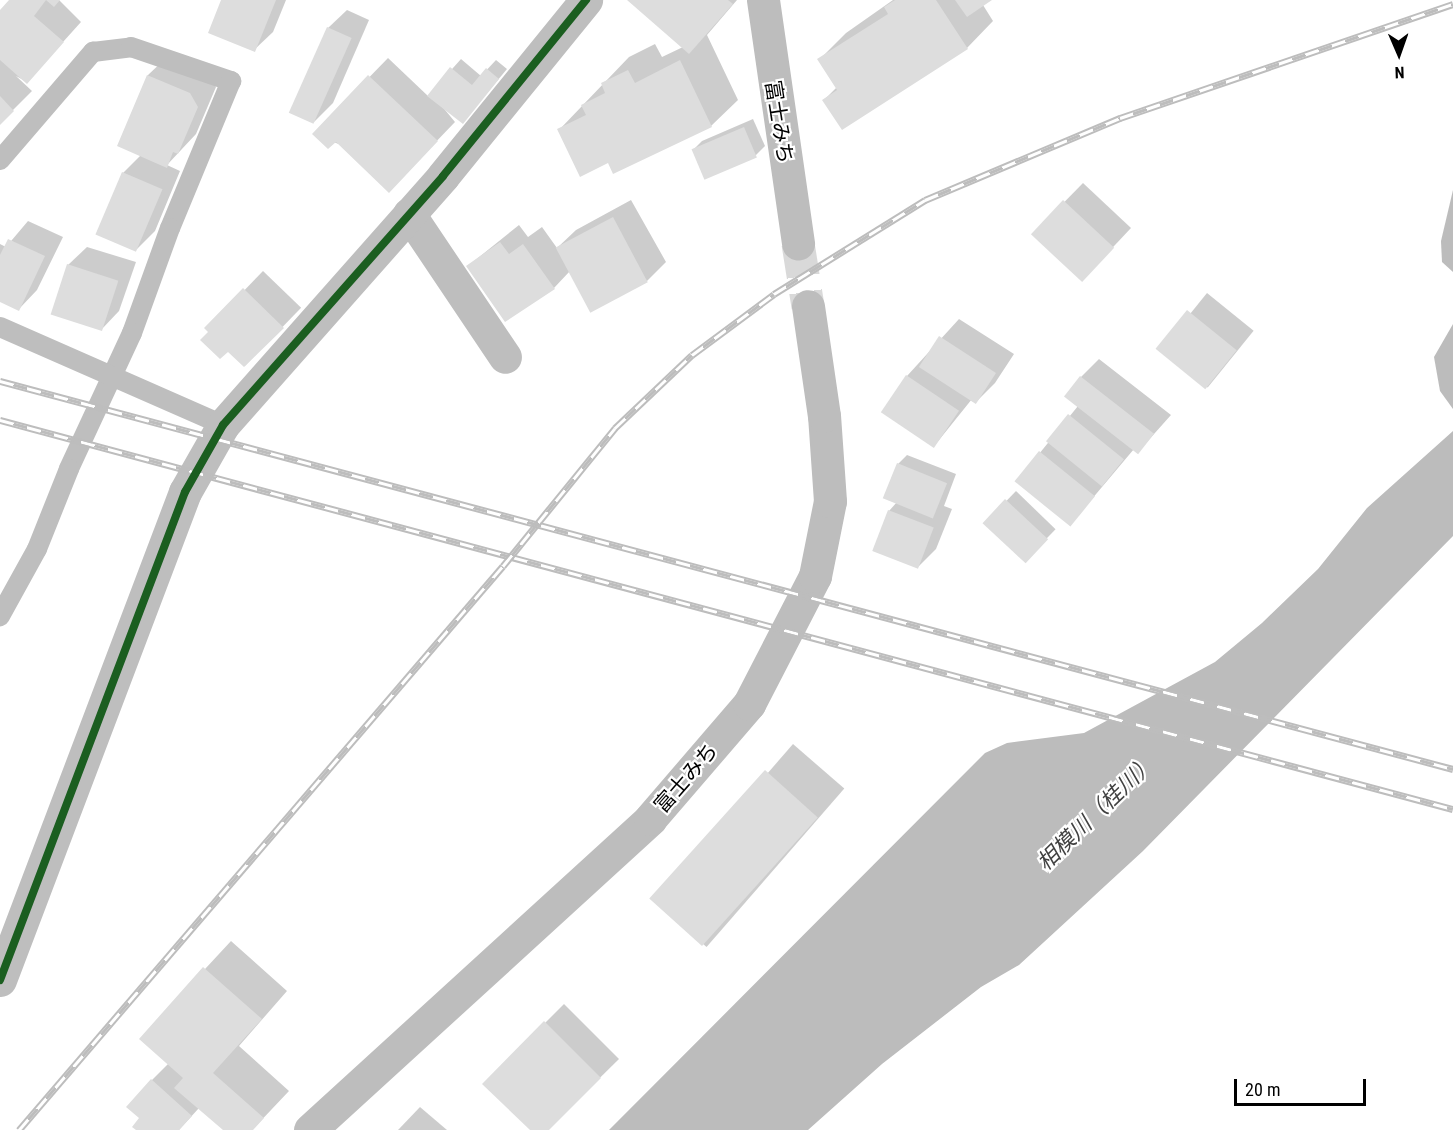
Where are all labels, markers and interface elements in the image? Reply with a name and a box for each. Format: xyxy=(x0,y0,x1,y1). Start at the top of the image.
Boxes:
north arrow xyxy=(1369,24,1429,84)
text: N xyxy=(1394,63,1405,82)
street label: 富士みち xyxy=(760,79,798,165)
street label: 富士みち xyxy=(649,738,723,818)
water label: 相模川（桂川） xyxy=(1031,750,1161,876)
scale bar xyxy=(1237,1067,1369,1105)
text: 20 m xyxy=(1245,1079,1280,1100)

